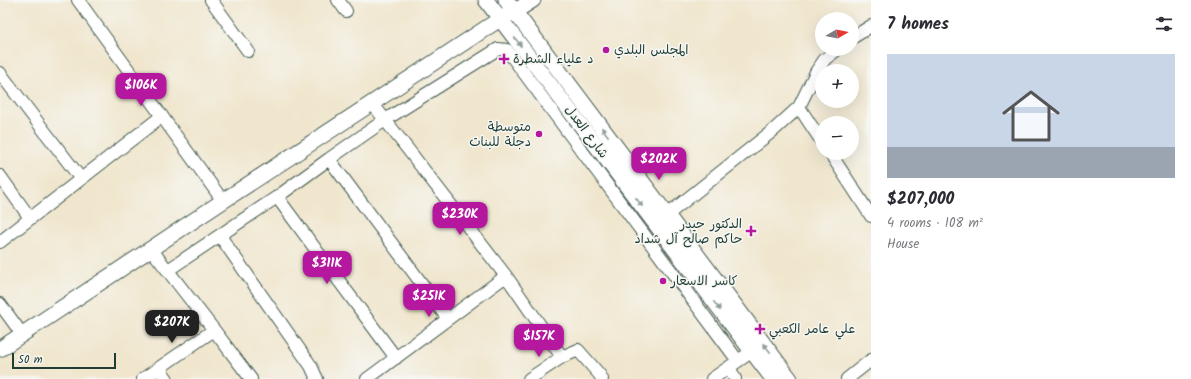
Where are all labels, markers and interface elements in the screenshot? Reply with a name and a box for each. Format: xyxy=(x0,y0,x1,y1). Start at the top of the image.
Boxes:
text: 7 homes xyxy=(887,11,949,38)
north arrow xyxy=(815,12,859,56)
map controls xyxy=(815,12,859,160)
icon: filters xyxy=(1153,13,1175,35)
one-way arrow xyxy=(514,37,522,48)
place label: المجلس البلدي xyxy=(614,40,689,61)
marker: المجلس البلدي xyxy=(601,45,611,55)
place label: د علياء الشطرة xyxy=(513,49,593,70)
marker: د علياء الشطرة xyxy=(498,53,510,65)
button: + xyxy=(815,64,859,108)
pin: $106K xyxy=(113,73,169,107)
text: $106K xyxy=(124,75,158,96)
icon: home xyxy=(995,80,1067,152)
street label: شارع العدل xyxy=(559,101,613,163)
button: − xyxy=(815,116,859,160)
place label: متوسطة دجلة للبنات xyxy=(469,117,531,153)
one-way arrow xyxy=(600,126,609,137)
marker: متوسطة دجلة للبنات xyxy=(534,129,544,139)
pin: $202K xyxy=(631,147,687,181)
text: $202K xyxy=(640,149,678,170)
text: $207,000 xyxy=(887,186,954,213)
one-way arrow xyxy=(634,196,643,207)
pin: $230K xyxy=(432,202,488,236)
text: $230K xyxy=(442,204,478,225)
text: 4 rooms · 108 m² xyxy=(887,213,983,234)
place label: الدكتور حيدر حاكم صالح آل شداد xyxy=(634,214,743,250)
marker: الدكتور حيدر حاكم صالح آل شداد xyxy=(745,225,757,237)
text: House xyxy=(887,234,919,255)
pin: $311K xyxy=(299,251,355,285)
text: $311K xyxy=(312,253,342,274)
place label: كاسر الاسعار xyxy=(670,271,738,292)
marker: كاسر الاسعار xyxy=(658,276,668,286)
pin: $251K xyxy=(401,284,457,318)
text: $251K xyxy=(412,286,446,307)
one-way arrow xyxy=(712,300,721,311)
pin: $207K xyxy=(144,310,200,344)
text: $207K xyxy=(154,312,190,333)
place label: علي عامر الكعبي xyxy=(769,319,855,340)
marker: علي عامر الكعبي xyxy=(754,323,766,335)
pin: $157K xyxy=(511,324,567,358)
text: $157K xyxy=(523,326,555,347)
one-way arrow xyxy=(762,342,771,353)
scale bar xyxy=(12,351,116,370)
text: 50 m xyxy=(18,351,43,369)

